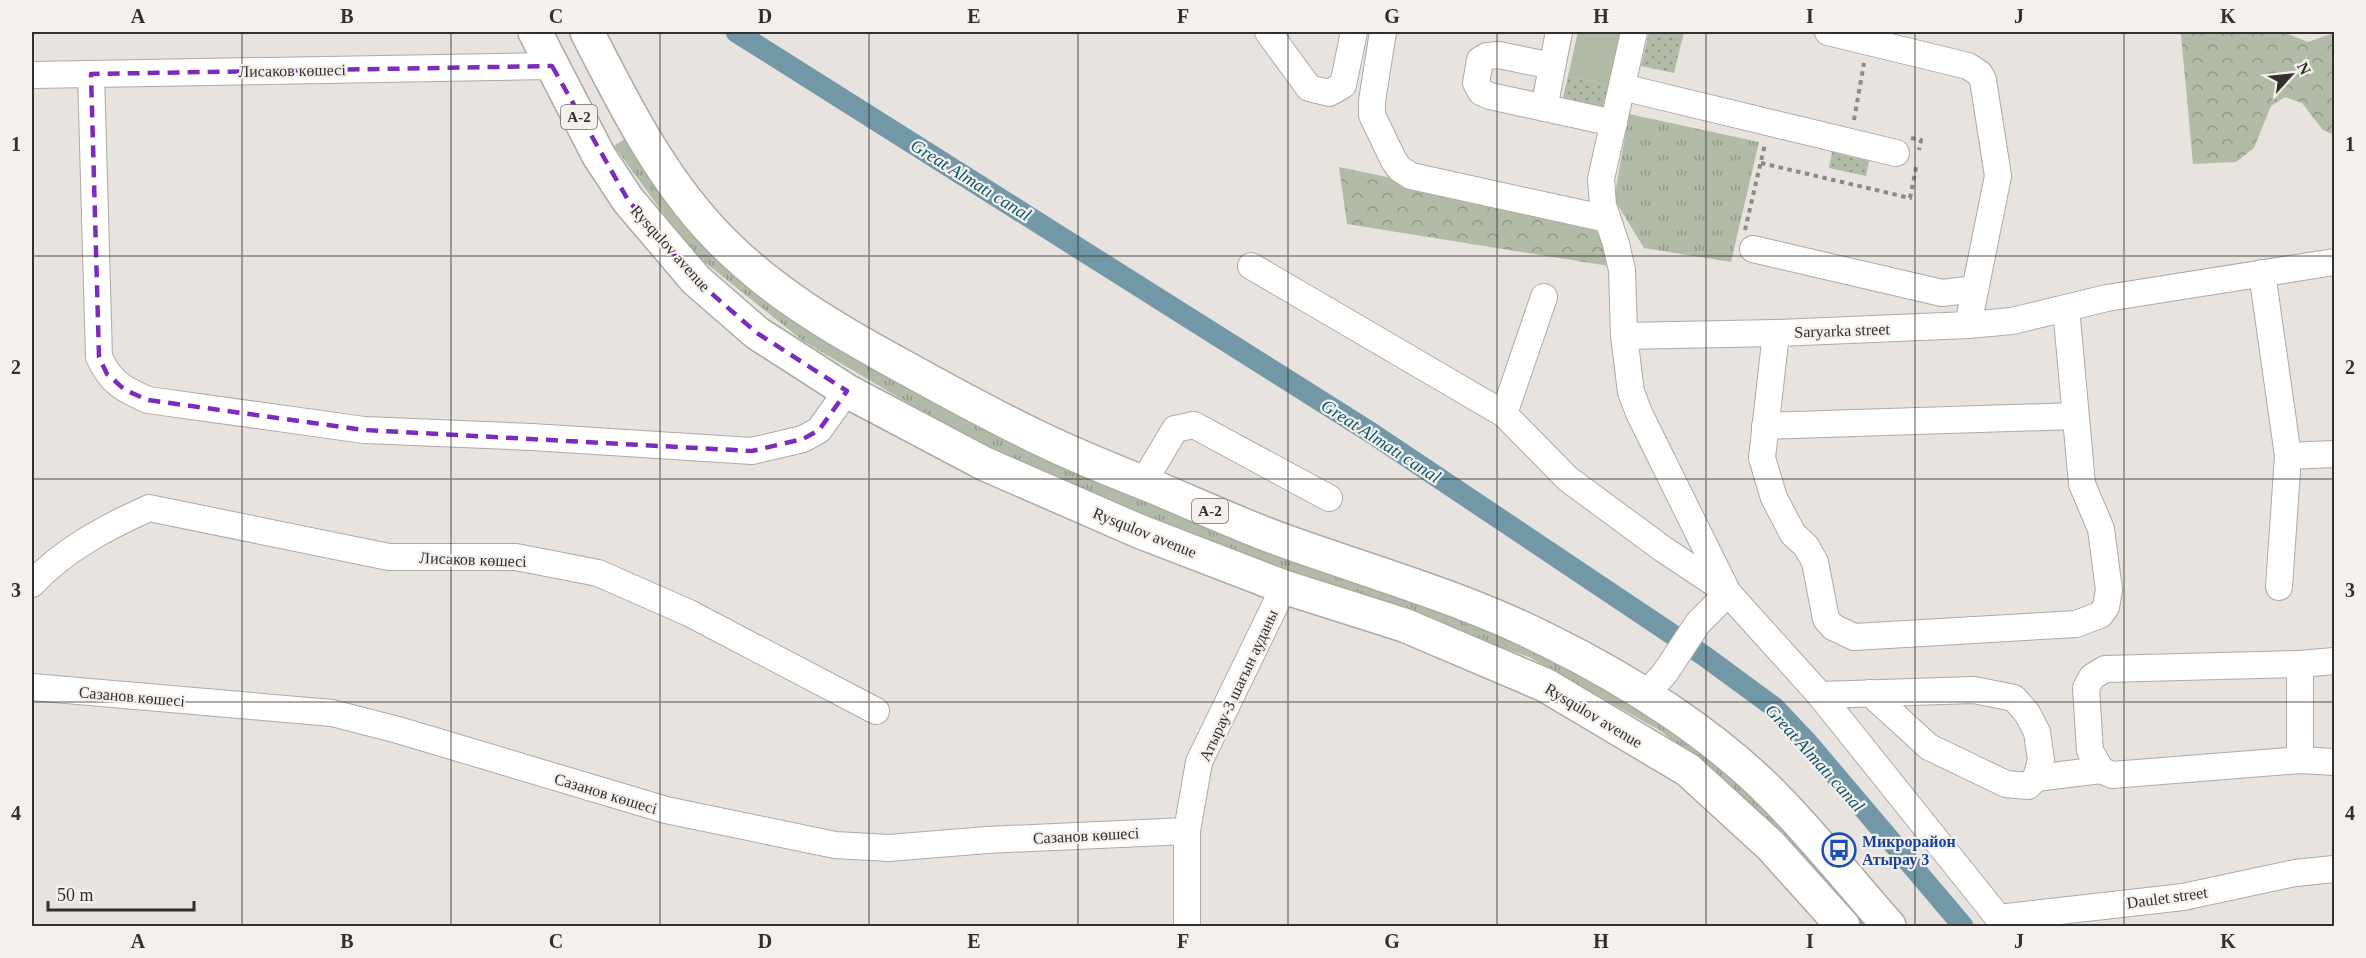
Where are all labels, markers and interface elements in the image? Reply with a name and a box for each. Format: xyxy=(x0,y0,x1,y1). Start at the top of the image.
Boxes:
text: A xyxy=(131,5,146,27)
text: B xyxy=(340,5,354,27)
text: C xyxy=(549,5,563,27)
text: D xyxy=(758,5,772,27)
text: E xyxy=(967,5,981,27)
text: F xyxy=(1177,5,1189,27)
text: G xyxy=(1384,5,1400,27)
text: H xyxy=(1593,5,1609,27)
text: I xyxy=(1806,5,1814,27)
text: J xyxy=(2014,5,2024,27)
text: K xyxy=(2220,5,2236,27)
north arrow xyxy=(2261,45,2321,105)
text: N xyxy=(2294,59,2314,78)
street label: Лисаков көшесі xyxy=(238,61,346,80)
road number: A-2 xyxy=(561,105,597,129)
text: 1 xyxy=(11,133,21,155)
text: 1 xyxy=(2345,133,2355,155)
water label: Great Almatı canal xyxy=(907,135,1035,225)
street label: Rysqulov avenue xyxy=(627,202,714,296)
street label: Saryarka street xyxy=(1794,320,1891,342)
text: 2 xyxy=(11,356,21,378)
text: 2 xyxy=(2345,356,2355,378)
water label: Great Almatı canal xyxy=(1318,395,1444,487)
road number: A-2 xyxy=(1192,499,1228,523)
street label: Rysqulov avenue xyxy=(1090,504,1199,562)
street label: Лисаков көшесі xyxy=(419,549,528,570)
text: 3 xyxy=(11,579,21,601)
text: 3 xyxy=(2345,579,2355,601)
street label: Атырау-3 шағын ауданы xyxy=(1196,607,1282,764)
street label: Rysqulov avenue xyxy=(1542,680,1645,752)
street label: Сазанов көшесі xyxy=(78,683,186,710)
water label: Great Almatı canal xyxy=(1761,700,1869,816)
street label: Сазанов көшесі xyxy=(552,770,660,817)
text: 4 xyxy=(11,802,21,824)
text: 4 xyxy=(2345,802,2355,824)
street label: Сазанов көшесі xyxy=(1032,824,1140,847)
bus stop icon: Микрорайон Атырау 3 xyxy=(1821,832,1857,868)
place label: Микрорайон Атырау 3 xyxy=(1862,833,1956,869)
scale bar xyxy=(48,874,194,912)
street label: Daulet street xyxy=(2126,883,2209,912)
text: 50 m xyxy=(57,885,94,905)
text: A xyxy=(131,930,146,952)
text: B xyxy=(340,930,354,952)
text: C xyxy=(549,930,563,952)
text: D xyxy=(758,930,772,952)
text: E xyxy=(967,930,981,952)
text: F xyxy=(1177,930,1189,952)
text: G xyxy=(1384,930,1400,952)
text: H xyxy=(1593,930,1609,952)
text: I xyxy=(1806,930,1814,952)
text: J xyxy=(2014,930,2024,952)
text: K xyxy=(2220,930,2236,952)

